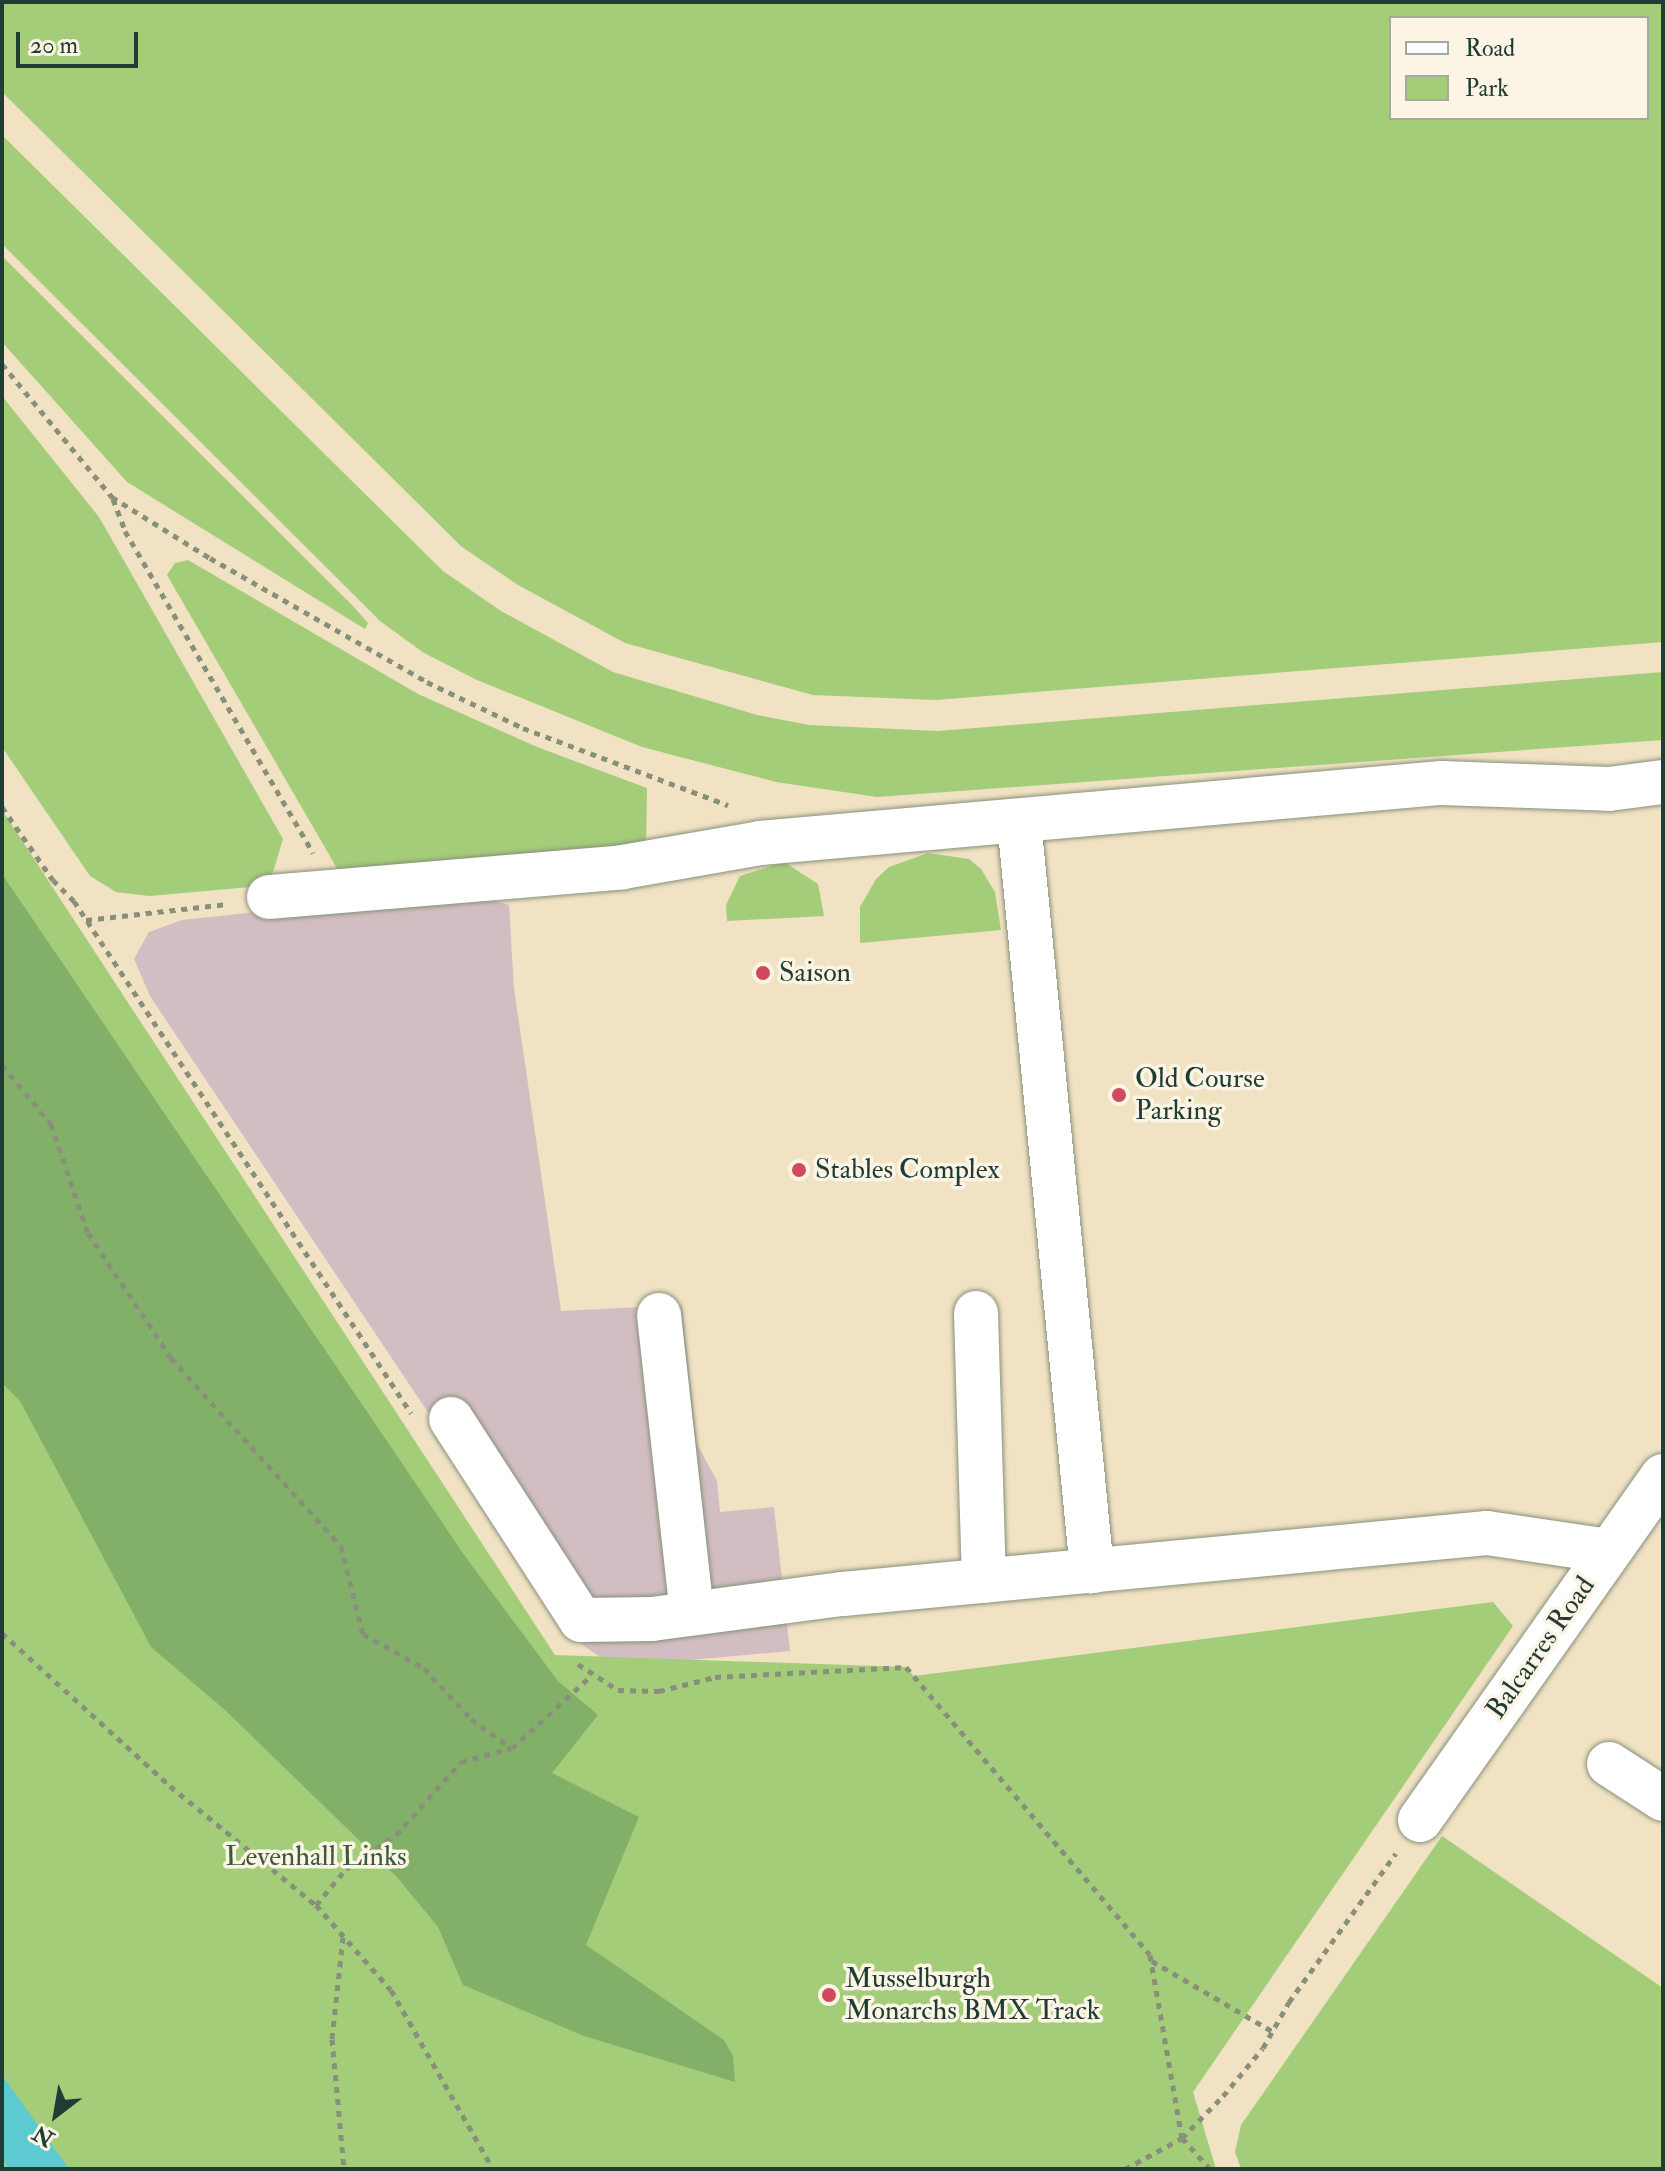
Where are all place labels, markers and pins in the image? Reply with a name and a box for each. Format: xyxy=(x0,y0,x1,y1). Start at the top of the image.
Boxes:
place label: Saison xyxy=(779,956,851,990)
marker: Saison xyxy=(754,964,772,982)
place label: Old Course Parking xyxy=(1135,1062,1265,1128)
marker: Old Course Parking xyxy=(1110,1086,1128,1104)
place label: Stables Complex xyxy=(815,1153,1000,1187)
marker: Stables Complex xyxy=(790,1161,808,1179)
place label: Musselburgh Monarchs BMX Track xyxy=(845,1962,1100,2028)
marker: Musselburgh Monarchs BMX Track xyxy=(820,1986,838,2004)

